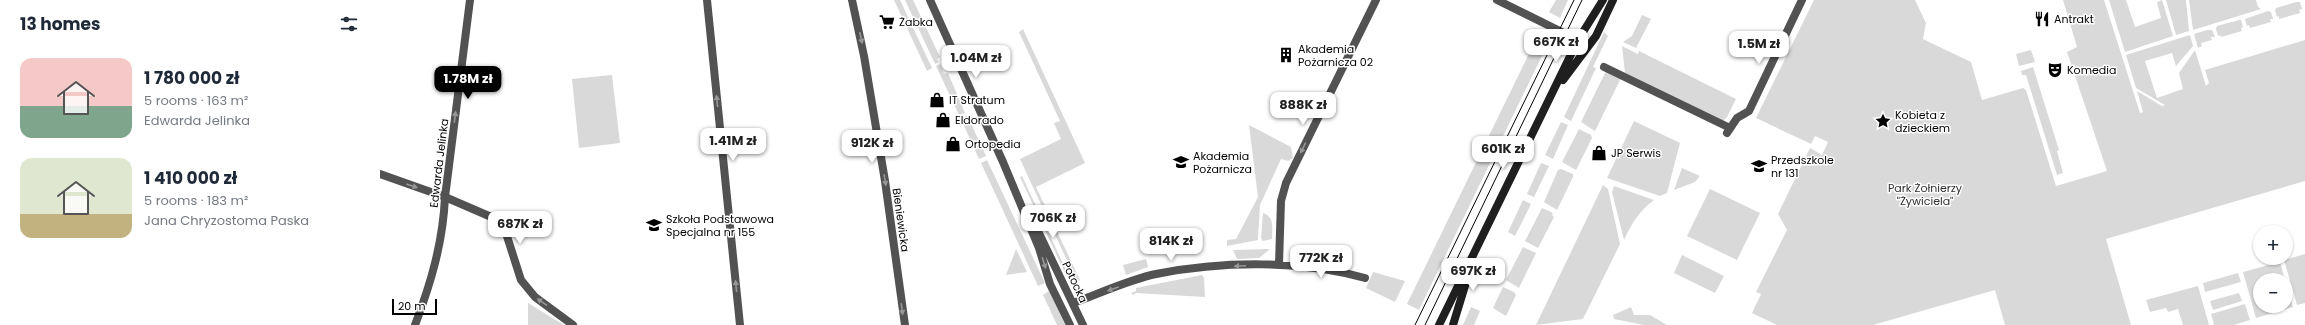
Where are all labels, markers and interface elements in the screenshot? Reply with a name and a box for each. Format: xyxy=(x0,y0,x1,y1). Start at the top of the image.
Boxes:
restaurant icon: Antrakt xyxy=(2033,10,2051,28)
place label: Antrakt xyxy=(2054,11,2094,27)
text: 13 homes xyxy=(20,12,101,36)
icon: filters xyxy=(338,13,360,35)
supermarket icon: Żabka xyxy=(878,13,896,31)
place label: Żabka xyxy=(899,14,933,30)
pin: 667K zł xyxy=(1519,29,1593,63)
pin: 1.5M zł xyxy=(1722,31,1796,65)
one-way arrow xyxy=(858,32,864,44)
text: 667K zł xyxy=(1533,32,1579,51)
text: 1.5M zł xyxy=(1738,34,1780,53)
place label: Akademia Pożarnicza 02 xyxy=(1298,41,1373,70)
pin: 1.04M zł xyxy=(935,45,1017,79)
building icon: Akademia Pożarnicza 02 xyxy=(1277,46,1295,64)
text: 1.04M zł xyxy=(950,48,1002,67)
theatre icon: Komedia xyxy=(2046,61,2064,79)
place label: Komedia xyxy=(2067,62,2116,78)
text: 1 780 000 zł xyxy=(144,66,240,90)
pin: 1.78M zł xyxy=(427,66,509,100)
text: 1.78M zł xyxy=(443,69,493,88)
icon: home xyxy=(52,74,100,122)
text: 5 rooms · 163 m² xyxy=(144,91,248,110)
shop icon: IT Stratum xyxy=(928,91,946,109)
place label: IT Stratum xyxy=(949,92,1005,108)
pin: 888K zł xyxy=(1266,92,1340,126)
one-way arrow xyxy=(714,95,721,107)
text: 888K zł xyxy=(1279,95,1327,114)
place label: Kobieta z dzieckiem xyxy=(1895,107,1950,136)
text: Edwarda Jelinka xyxy=(144,111,250,130)
one-way arrow xyxy=(452,111,458,123)
shop icon: Eldorado xyxy=(934,111,952,129)
place label: Eldorado xyxy=(955,112,1004,128)
place icon: Kobieta z dzieckiem xyxy=(1874,112,1892,130)
street label: Edwarda Jelinka xyxy=(426,118,452,208)
pin: 1.41M zł xyxy=(692,128,774,162)
pin: 912K zł xyxy=(835,130,909,164)
text: 1.41M zł xyxy=(709,131,757,150)
text: 912K zł xyxy=(851,133,893,152)
shop icon: Ortopedia xyxy=(944,135,962,153)
place label: Ortopedia xyxy=(965,136,1021,152)
pin: 601K zł xyxy=(1466,136,1540,170)
text: 601K zł xyxy=(1481,139,1525,158)
one-way arrow xyxy=(1300,142,1306,154)
shop icon: JP Serwis xyxy=(1590,144,1608,162)
place label: JP Serwis xyxy=(1611,145,1661,161)
place label: Akademia Pożarnicza xyxy=(1193,148,1252,177)
place label: Przedszkole nr 131 xyxy=(1771,152,1834,181)
school or university icon: Akademia Pożarnicza xyxy=(1172,153,1190,171)
school or university icon: Przedszkole nr 131 xyxy=(1750,157,1768,175)
text: 1 410 000 zł xyxy=(144,166,237,190)
icon: home xyxy=(52,174,100,222)
one-way arrow xyxy=(882,174,888,186)
park label: Park Żołnierzy "Żywiciela" xyxy=(1888,180,1963,209)
one-way arrow xyxy=(407,183,419,189)
street label: Bieniewicka xyxy=(889,187,913,253)
text: 5 rooms · 183 m² xyxy=(144,191,248,210)
pin: 706K zł xyxy=(1016,205,1090,239)
text: 706K zł xyxy=(1030,208,1076,227)
text: Jana Chryzostoma Paska xyxy=(144,211,309,230)
pin: 687K zł xyxy=(483,211,557,245)
place label: Szkoła Podstawowa Specjalna nr 155 xyxy=(666,211,774,240)
text: 687K zł xyxy=(497,214,543,233)
school or university icon: Szkoła Podstawowa Specjalna nr 155 xyxy=(645,216,663,234)
map controls xyxy=(2253,225,2293,313)
button: + xyxy=(2253,225,2293,265)
pin: 814K zł xyxy=(1134,228,1208,262)
text: 814K zł xyxy=(1149,231,1193,250)
pin: 772K zł xyxy=(1284,245,1358,279)
text: 772K zł xyxy=(1299,248,1343,267)
one-way arrow xyxy=(1041,258,1047,270)
pin: 697K zł xyxy=(1436,258,1510,292)
street label: Potocka xyxy=(1058,259,1092,305)
text: 697K zł xyxy=(1450,261,1496,280)
one-way arrow xyxy=(1234,262,1246,269)
button: − xyxy=(2253,273,2293,313)
one-way arrow xyxy=(732,280,739,292)
one-way arrow xyxy=(1106,286,1118,292)
scale bar xyxy=(392,297,437,316)
text: 20 m xyxy=(398,298,426,314)
one-way arrow xyxy=(537,298,547,306)
one-way arrow xyxy=(899,303,905,315)

